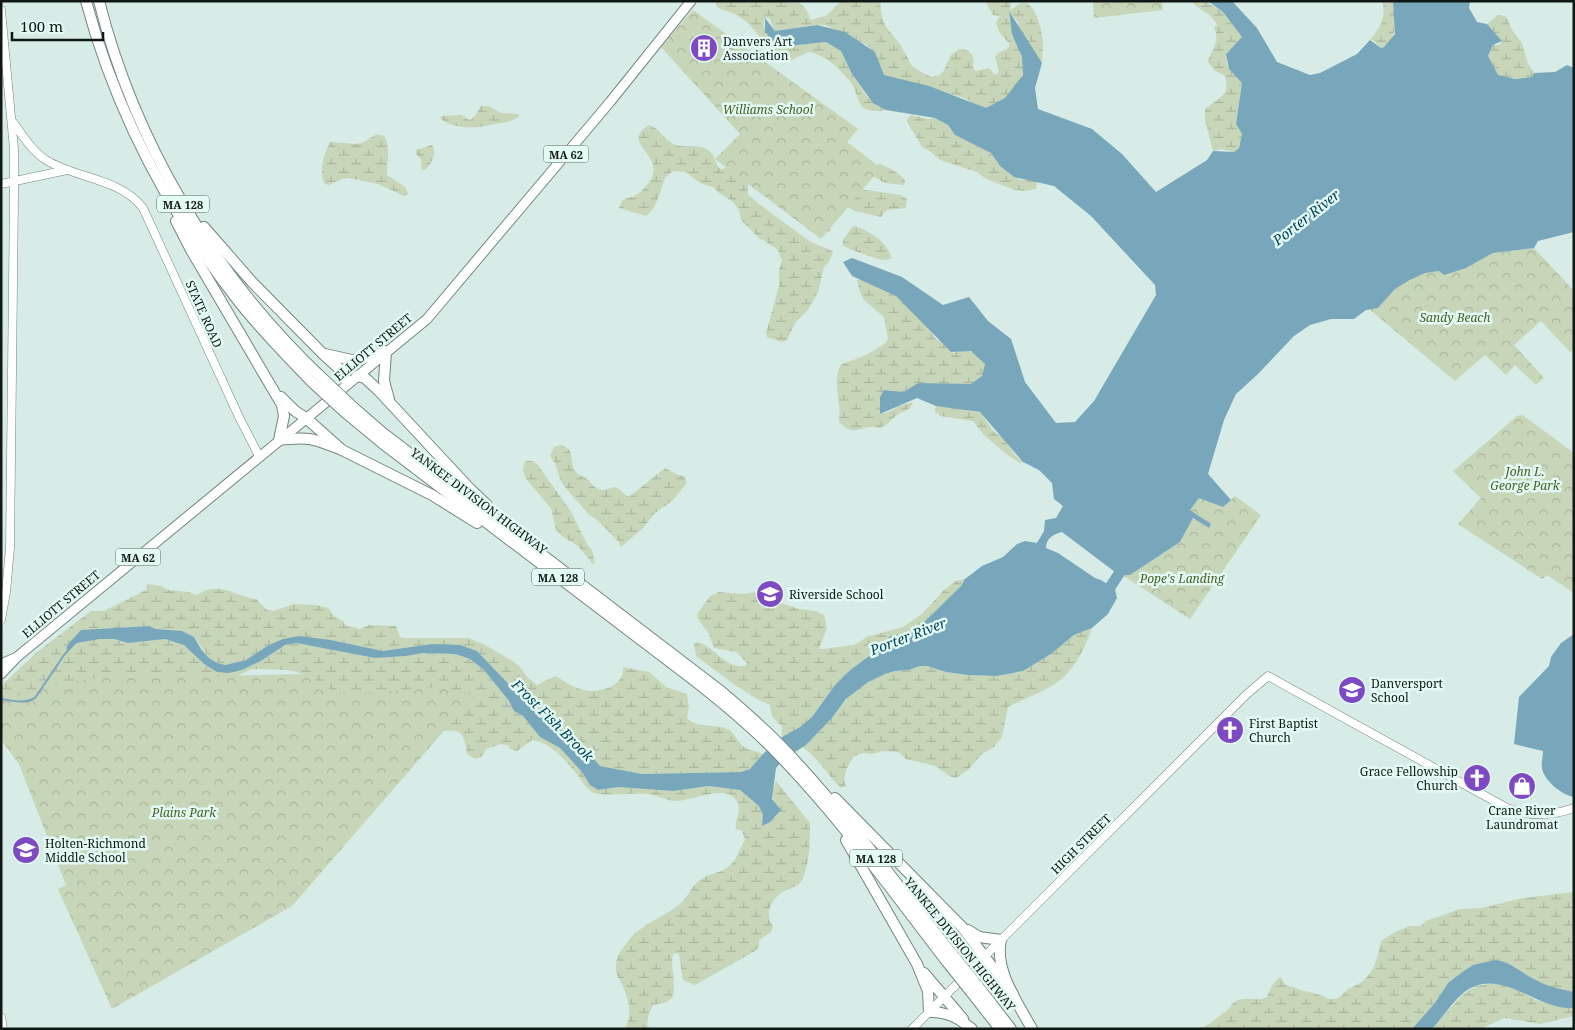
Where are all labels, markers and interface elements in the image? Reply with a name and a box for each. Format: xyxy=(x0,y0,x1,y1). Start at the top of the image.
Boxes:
scale bar xyxy=(12,10,104,42)
text: 100 m xyxy=(20,16,63,36)
building icon: Danvers Art Association xyxy=(689,33,719,63)
place label: Danvers Art Association xyxy=(723,33,792,64)
park label: Williams School xyxy=(723,101,814,118)
road number: MA 62 xyxy=(544,146,588,162)
water label: Porter River xyxy=(1268,185,1344,250)
road number: MA 128 xyxy=(157,195,209,212)
street label: STATE ROAD xyxy=(182,278,227,351)
street label: ELLIOTT STREET xyxy=(330,309,416,385)
park label: Sandy Beach xyxy=(1420,309,1490,326)
street label: YANKEE DIVISION HIGHWAY xyxy=(406,443,551,558)
park label: John L. George Park xyxy=(1490,463,1561,494)
road number: MA 62 xyxy=(116,548,160,566)
street label: ELLIOTT STREET xyxy=(18,566,104,642)
road number: MA 128 xyxy=(532,568,584,586)
park label: Pope's Landing xyxy=(1139,570,1226,587)
school or university icon: Riverside School xyxy=(755,579,785,609)
place label: Riverside School xyxy=(789,586,884,603)
water label: Porter River xyxy=(866,613,949,660)
water label: Frost Fish Brook xyxy=(507,674,599,766)
school or university icon: Danversport School xyxy=(1337,675,1367,705)
place label: Danversport School xyxy=(1371,675,1443,706)
church icon: First Baptist Church xyxy=(1215,715,1245,745)
place label: First Baptist Church xyxy=(1249,715,1318,746)
place label: Grace Fellowship Church xyxy=(1360,763,1458,794)
church icon: Grace Fellowship Church xyxy=(1462,763,1492,793)
shop icon: Crane River Laundromat xyxy=(1507,771,1537,801)
place label: Crane River Laundromat xyxy=(1486,802,1558,833)
park label: Plains Park xyxy=(151,804,217,821)
street label: HIGH STREET xyxy=(1047,810,1115,878)
school or university icon: Holten-Richmond Middle School xyxy=(11,835,41,865)
place label: Holten-Richmond Middle School xyxy=(45,835,147,866)
road number: MA 128 xyxy=(850,850,902,866)
street label: YANKEE DIVISION HIGHWAY xyxy=(900,873,1020,1015)

